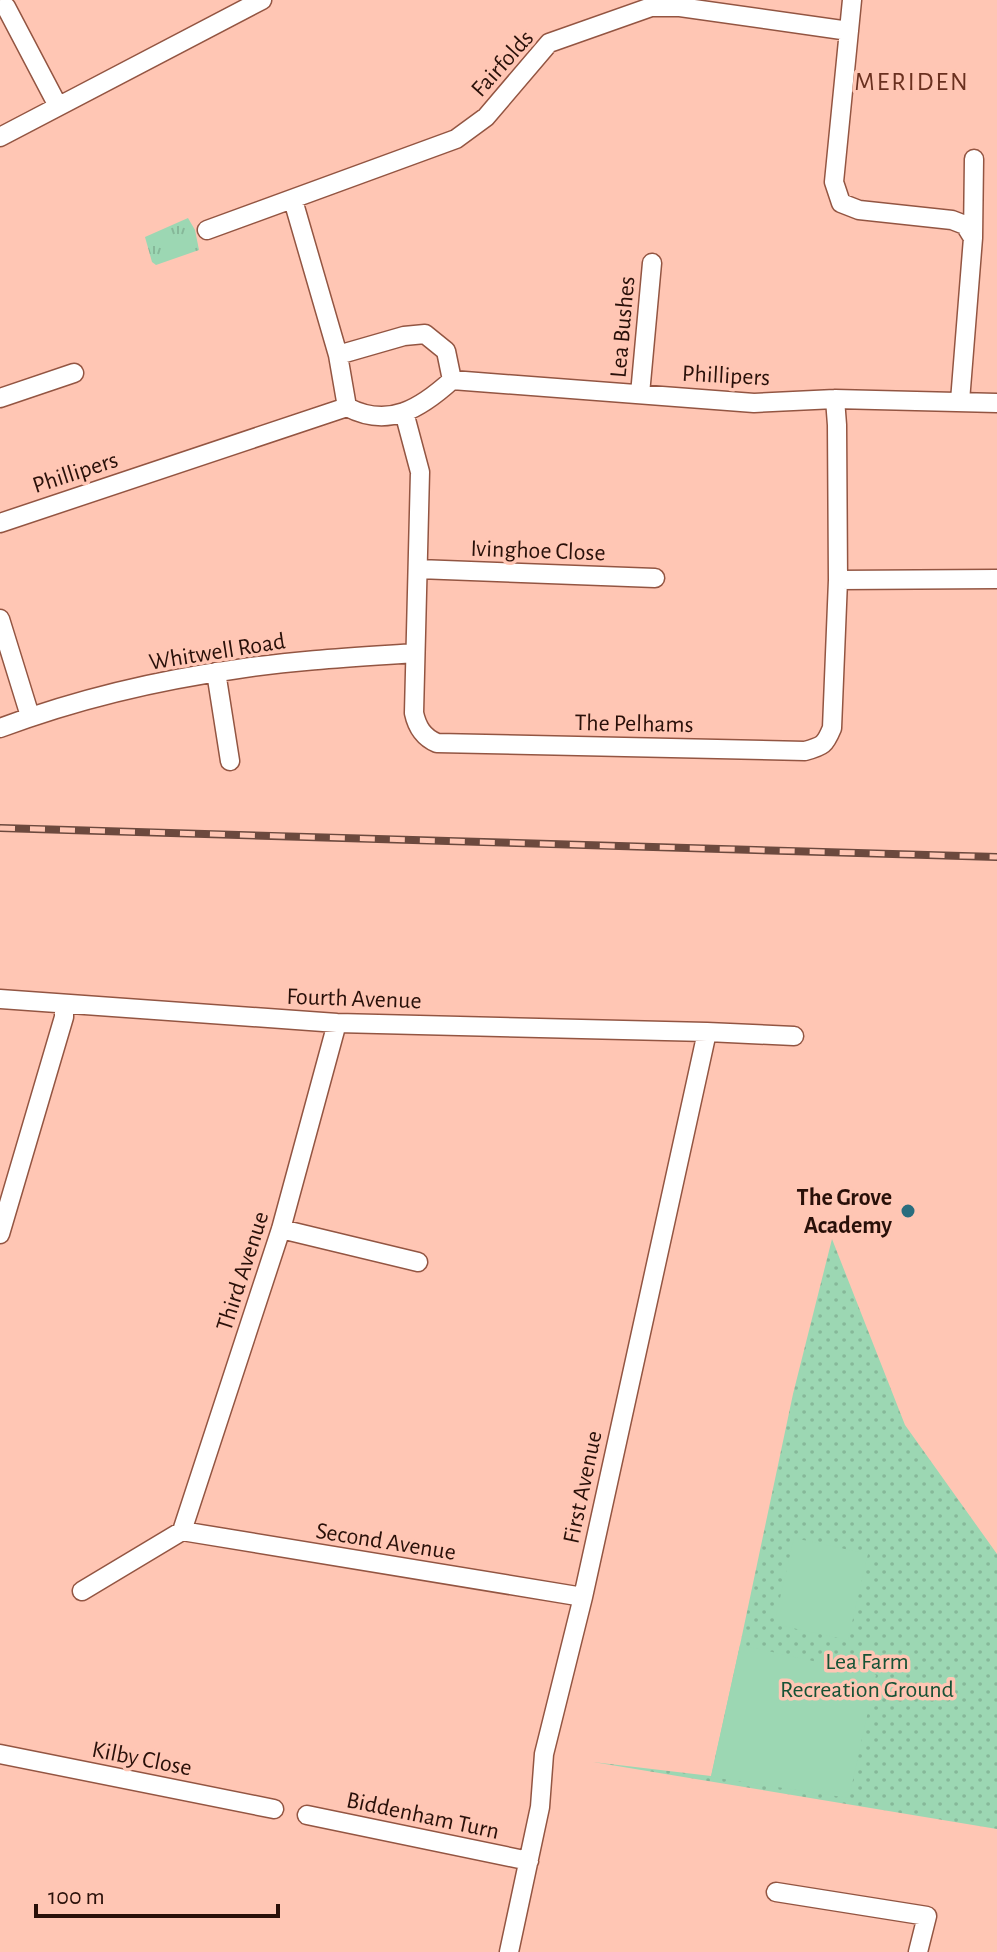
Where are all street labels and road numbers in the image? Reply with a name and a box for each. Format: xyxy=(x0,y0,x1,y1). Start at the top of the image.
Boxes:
street label: Fairfolds xyxy=(467,26,539,102)
street label: Lea Bushes xyxy=(607,275,639,379)
street label: Phillipers xyxy=(681,362,771,390)
street label: Phillipers xyxy=(30,448,121,498)
street label: Ivinghoe Close xyxy=(470,537,606,565)
street label: Whitwell Road xyxy=(147,629,287,675)
street label: The Pelhams xyxy=(574,711,694,737)
street label: Fourth Avenue xyxy=(286,985,422,1013)
street label: Third Avenue xyxy=(212,1209,274,1334)
street label: First Avenue xyxy=(559,1429,607,1546)
street label: Second Avenue xyxy=(314,1519,458,1565)
street label: Kilby Close xyxy=(90,1738,194,1780)
street label: Biddenham Turn xyxy=(344,1788,501,1844)

